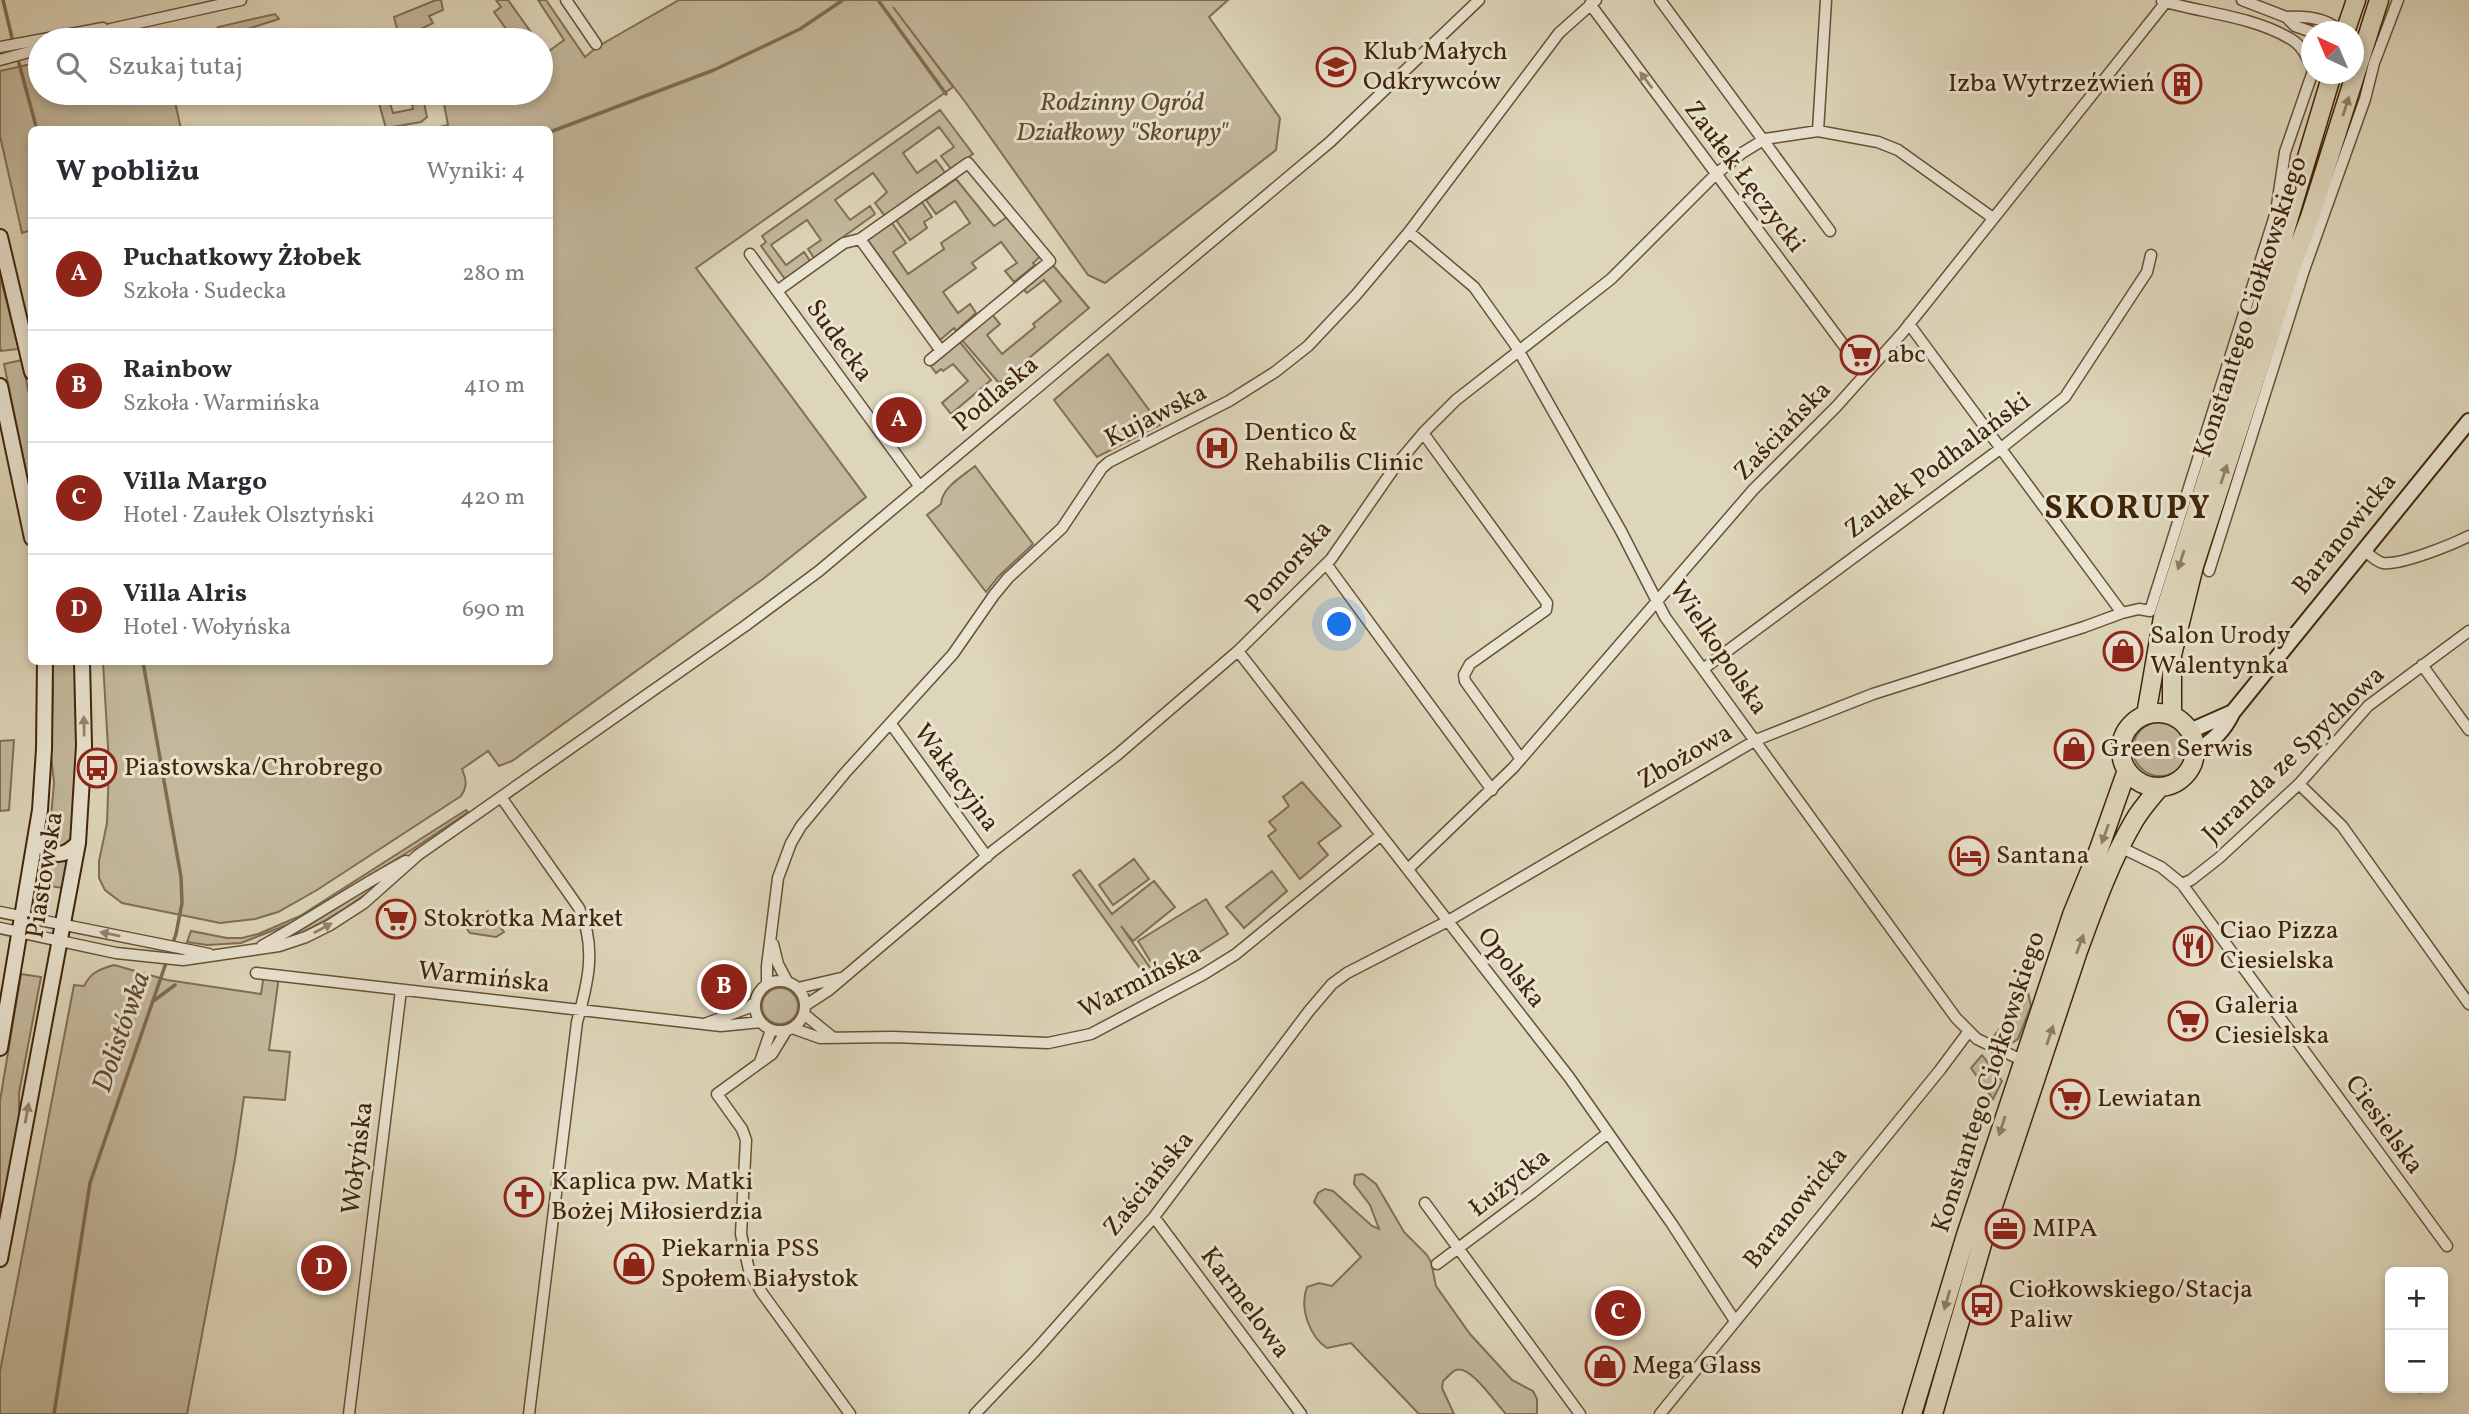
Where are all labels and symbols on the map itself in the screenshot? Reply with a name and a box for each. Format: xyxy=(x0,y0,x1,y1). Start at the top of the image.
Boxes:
north arrow xyxy=(2301,21,2364,84)
place label: Klub Małych Odkrywców xyxy=(1363,34,1508,100)
school or university icon: Klub Małych Odkrywców xyxy=(1315,46,1357,88)
building icon: Izba Wytrzeźwień xyxy=(2161,63,2203,105)
place label: Izba Wytrzeźwień xyxy=(1948,66,2155,102)
one-way arrow xyxy=(1639,71,1653,89)
park label: Rodzinny Ogród Działkowy "Skorupy" xyxy=(1016,85,1229,151)
street label: Zaułek Łęczycki xyxy=(1675,94,1813,260)
one-way arrow xyxy=(2341,95,2351,116)
street label: Konstantego Ciołkowskiego xyxy=(2185,152,2317,462)
street label: Sudecka xyxy=(797,292,881,390)
supermarket icon: abc xyxy=(1839,334,1881,376)
place label: abc xyxy=(1887,337,1926,373)
street label: Podlaska xyxy=(945,347,1047,441)
street label: Zaściańska xyxy=(1726,373,1840,489)
street label: Kujawska xyxy=(1099,375,1213,457)
street label: Zaułek Podhalański xyxy=(1838,384,2038,548)
pin: A xyxy=(876,394,922,446)
place label: Dentico & Rehabilis Clinic xyxy=(1244,415,1424,481)
hospital icon: Dentico & Rehabilis Clinic xyxy=(1196,427,1238,469)
one-way arrow xyxy=(2219,464,2229,485)
street label: Baranowicka xyxy=(2284,465,2406,603)
district label: SKORUPY xyxy=(2044,487,2212,533)
street label: Pomorska xyxy=(1237,512,1341,622)
one-way arrow xyxy=(2175,549,2185,570)
street label: Wielkopolska xyxy=(1660,574,1776,722)
your location xyxy=(1322,607,1356,641)
place label: Salon Urody Walentynka xyxy=(2150,618,2291,684)
shop icon: Salon Urody Walentynka xyxy=(2102,630,2144,672)
street label: Juranda ze Spychowa xyxy=(2195,658,2393,852)
one-way arrow xyxy=(78,714,90,736)
street label: Zbożowa xyxy=(1631,715,1739,799)
street label: Wakacyjna xyxy=(904,717,1008,839)
shop icon: Green Serwis xyxy=(2053,728,2095,770)
place label: Green Serwis xyxy=(2101,731,2253,767)
bus stop icon: Piastowska/Chrobrego xyxy=(76,747,118,789)
place label: Piastowska/Chrobrego xyxy=(124,750,383,786)
street label: Piastowska xyxy=(17,809,73,941)
one-way arrow xyxy=(2099,824,2110,845)
hotel icon: Santana xyxy=(1948,835,1990,877)
place label: Santana xyxy=(1996,838,2089,874)
supermarket icon: Stokrotka Market xyxy=(375,898,417,940)
place label: Stokrotka Market xyxy=(423,901,623,937)
place label: Ciao Pizza Ciesielska xyxy=(2220,913,2339,979)
street label: Opolska xyxy=(1468,920,1554,1016)
one-way arrow xyxy=(313,923,333,934)
restaurant icon: Ciao Pizza Ciesielska xyxy=(2172,925,2214,967)
street label: Konstantego Ciołkowskiego xyxy=(1923,927,2055,1237)
one-way arrow xyxy=(99,929,121,940)
one-way arrow xyxy=(2075,934,2086,955)
street label: Warmińska xyxy=(1073,936,1207,1028)
street label: Warmińska xyxy=(416,953,552,1003)
pin: B xyxy=(701,961,747,1013)
water label: Dolistówka xyxy=(83,966,161,1098)
place label: Galeria Ciesielska xyxy=(2215,988,2329,1054)
supermarket icon: Galeria Ciesielska xyxy=(2167,1000,2209,1042)
one-way arrow xyxy=(2045,1024,2056,1045)
street label: Ciesielska xyxy=(2336,1068,2432,1182)
supermarket icon: Lewiatan xyxy=(2049,1078,2091,1120)
place label: Lewiatan xyxy=(2097,1081,2202,1117)
street label: Wołyńska xyxy=(333,1100,383,1216)
one-way arrow xyxy=(22,1102,33,1124)
one-way arrow xyxy=(1997,1116,2007,1137)
street label: Zaściańska xyxy=(1095,1123,1203,1245)
street label: Baranowicka xyxy=(1735,1139,1857,1277)
street label: Łużycka xyxy=(1462,1140,1558,1226)
place label: Kaplica pw. Matki Bożej Miłosierdzia xyxy=(551,1164,763,1230)
church icon: Kaplica pw. Matki Bożej Miłosierdzia xyxy=(503,1176,545,1218)
office icon: MIPA xyxy=(1984,1208,2026,1250)
place label: MIPA xyxy=(2032,1211,2098,1247)
place label: Piekarnia PSS Społem Białystok xyxy=(661,1231,859,1297)
street label: Karmelowa xyxy=(1191,1240,1299,1366)
pin: D xyxy=(301,1242,347,1294)
shop icon: Piekarnia PSS Społem Białystok xyxy=(613,1243,655,1285)
place label: Ciołkowskiego/Stacja Paliw xyxy=(2009,1272,2253,1338)
bus stop icon: Ciołkowskiego/Stacja Paliw xyxy=(1961,1284,2003,1326)
pin: C xyxy=(1595,1287,1641,1339)
one-way arrow xyxy=(1941,1290,1951,1311)
shop icon: Mega Glass xyxy=(1584,1345,1626,1387)
place label: Mega Glass xyxy=(1632,1348,1761,1384)

